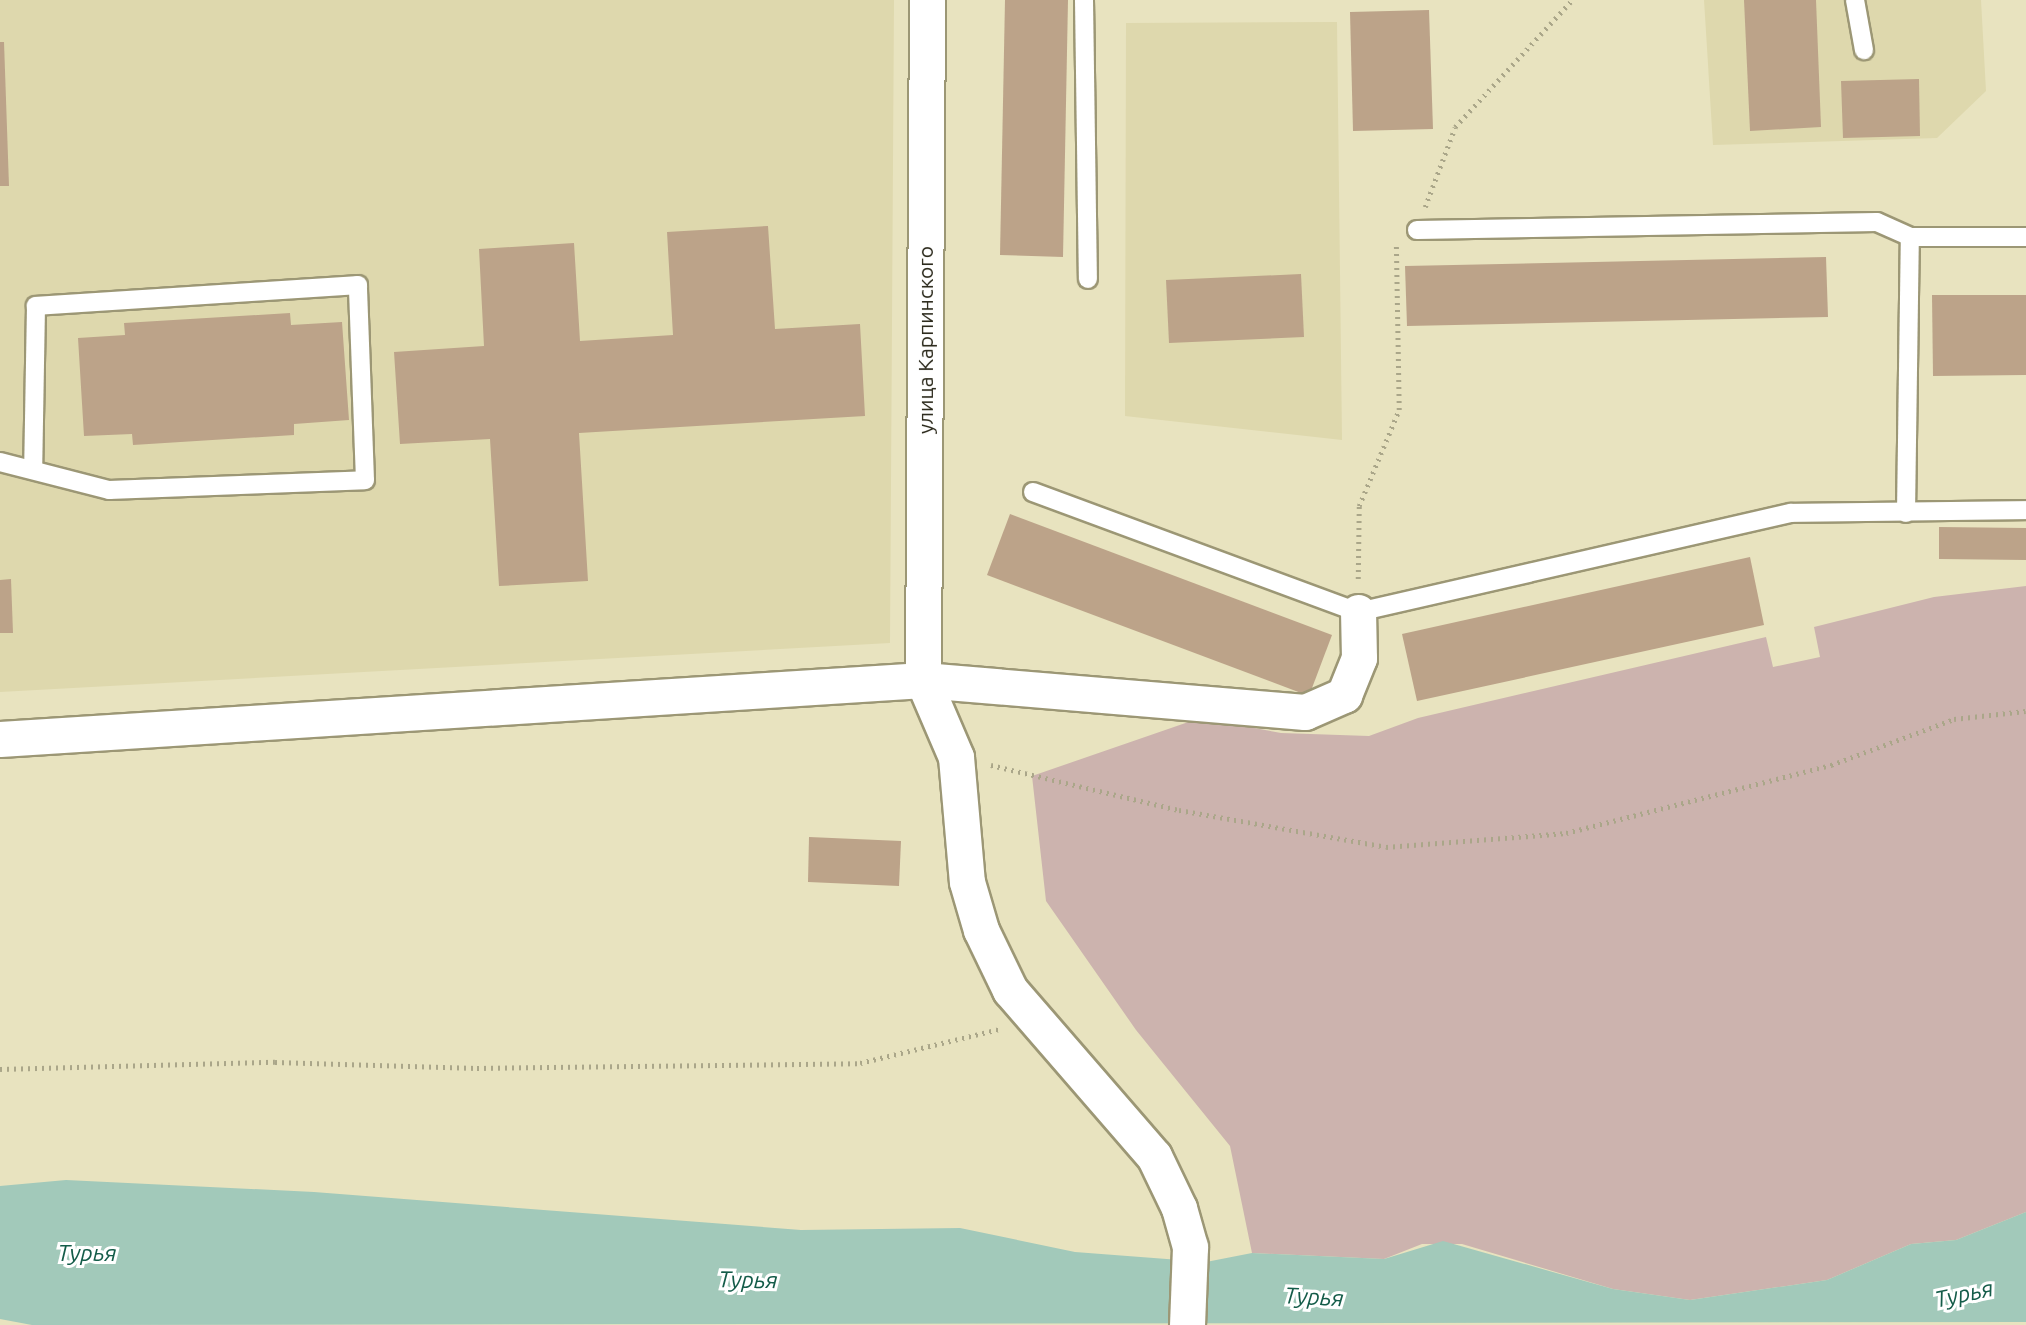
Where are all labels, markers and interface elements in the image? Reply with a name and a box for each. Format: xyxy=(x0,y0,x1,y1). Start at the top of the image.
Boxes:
street label: улица Карпинского xyxy=(912,246,938,434)
water label: Турья xyxy=(57,1239,117,1267)
water label: Турья xyxy=(718,1266,778,1294)
water label: Турья xyxy=(1932,1274,1996,1314)
water label: Турья xyxy=(1284,1282,1344,1312)

